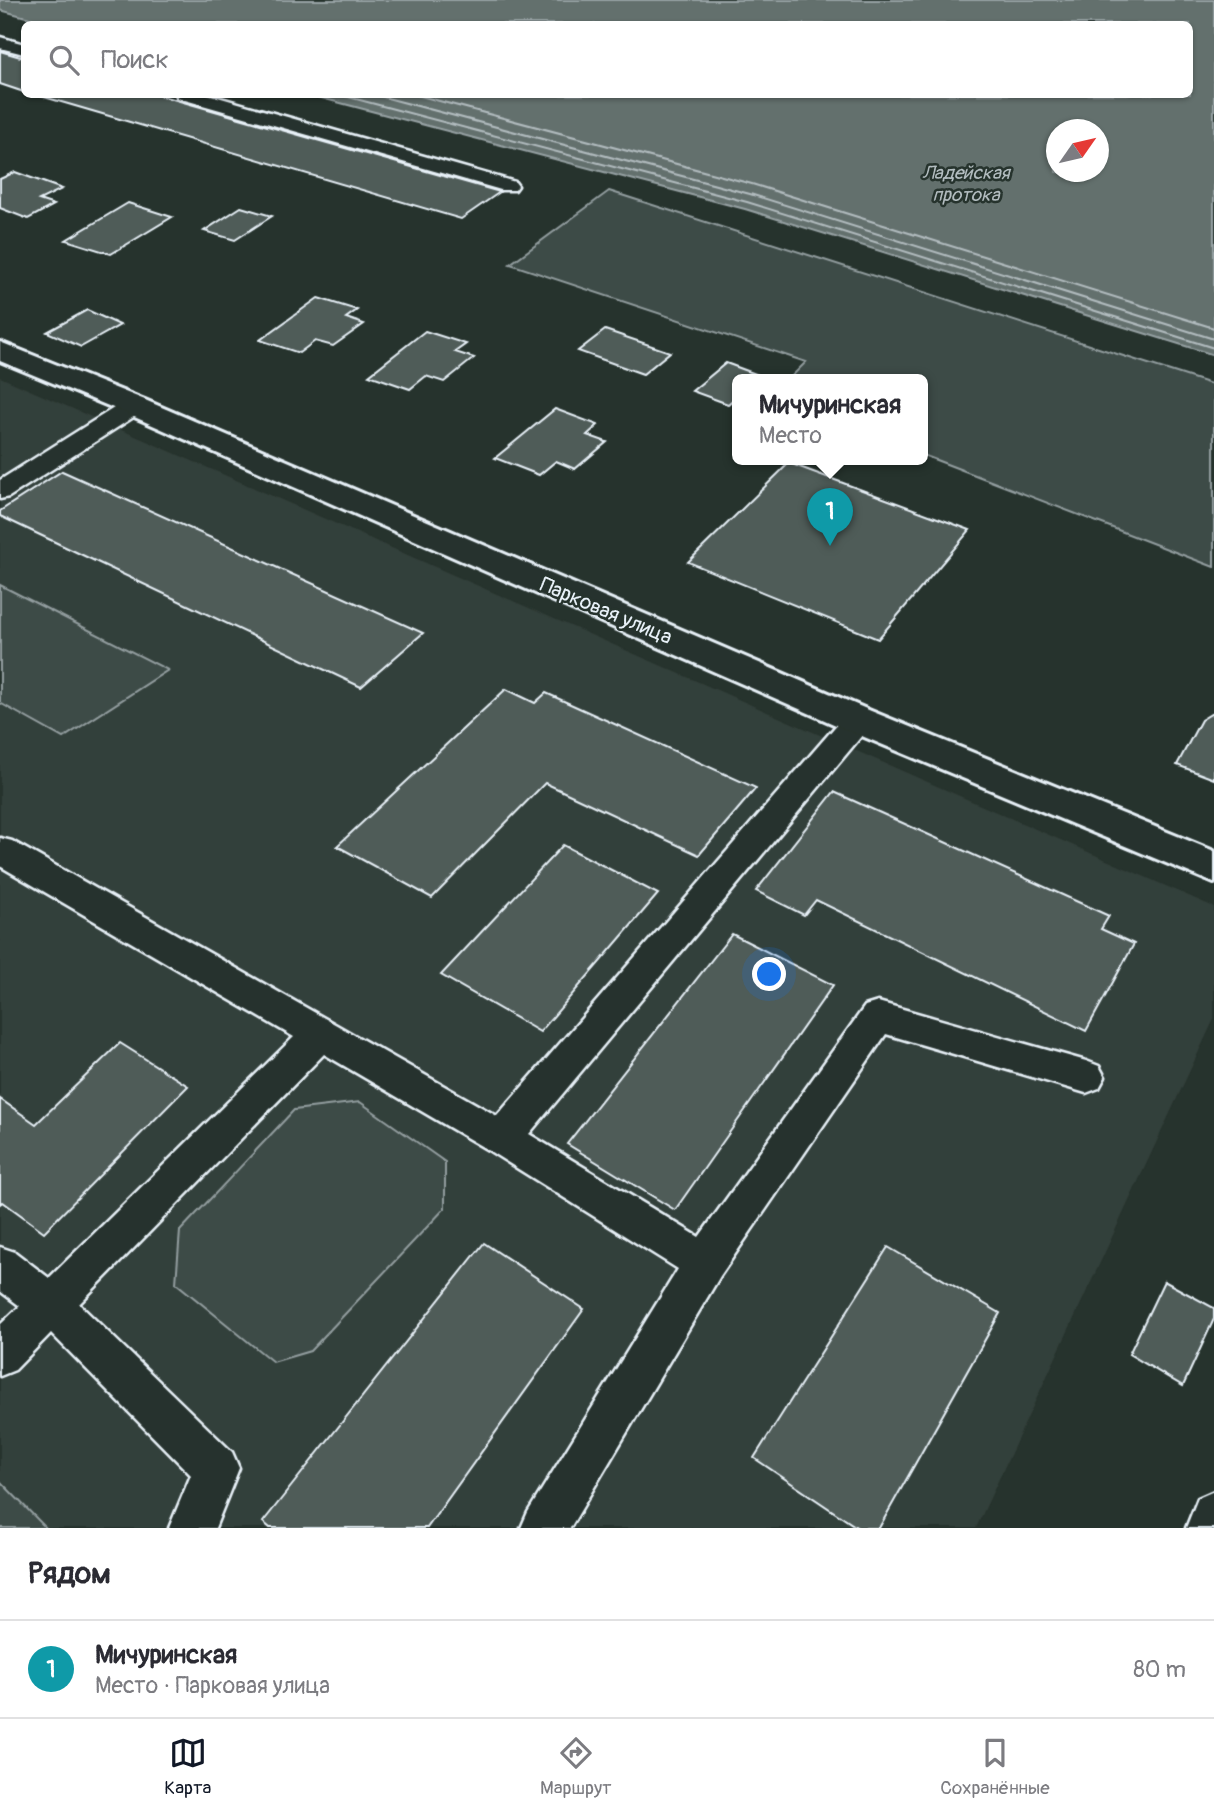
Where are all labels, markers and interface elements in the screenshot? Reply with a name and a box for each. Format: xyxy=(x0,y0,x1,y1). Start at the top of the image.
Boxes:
search box xyxy=(21,21,1193,98)
icon: search xyxy=(45,41,83,79)
text: Поиск xyxy=(101,44,169,76)
north arrow xyxy=(1046,119,1109,182)
water label: Ладейская протока xyxy=(922,161,1012,207)
popup xyxy=(732,374,928,465)
text: Мичуринская xyxy=(759,389,901,421)
text: Место xyxy=(759,421,822,450)
pin: 1 xyxy=(807,488,853,546)
street label: Парковая улица xyxy=(536,571,676,651)
your location xyxy=(752,957,786,991)
text: Рядом xyxy=(28,1555,111,1592)
text: Мичуринская xyxy=(95,1639,237,1671)
text: 1 xyxy=(47,1655,56,1684)
text: 80 m xyxy=(1133,1655,1186,1684)
text: Место · Парковая улица xyxy=(95,1671,330,1700)
tab: Карта xyxy=(164,1734,211,1800)
tab: Маршрут xyxy=(540,1734,612,1800)
tab: Сохранённые xyxy=(940,1734,1050,1800)

